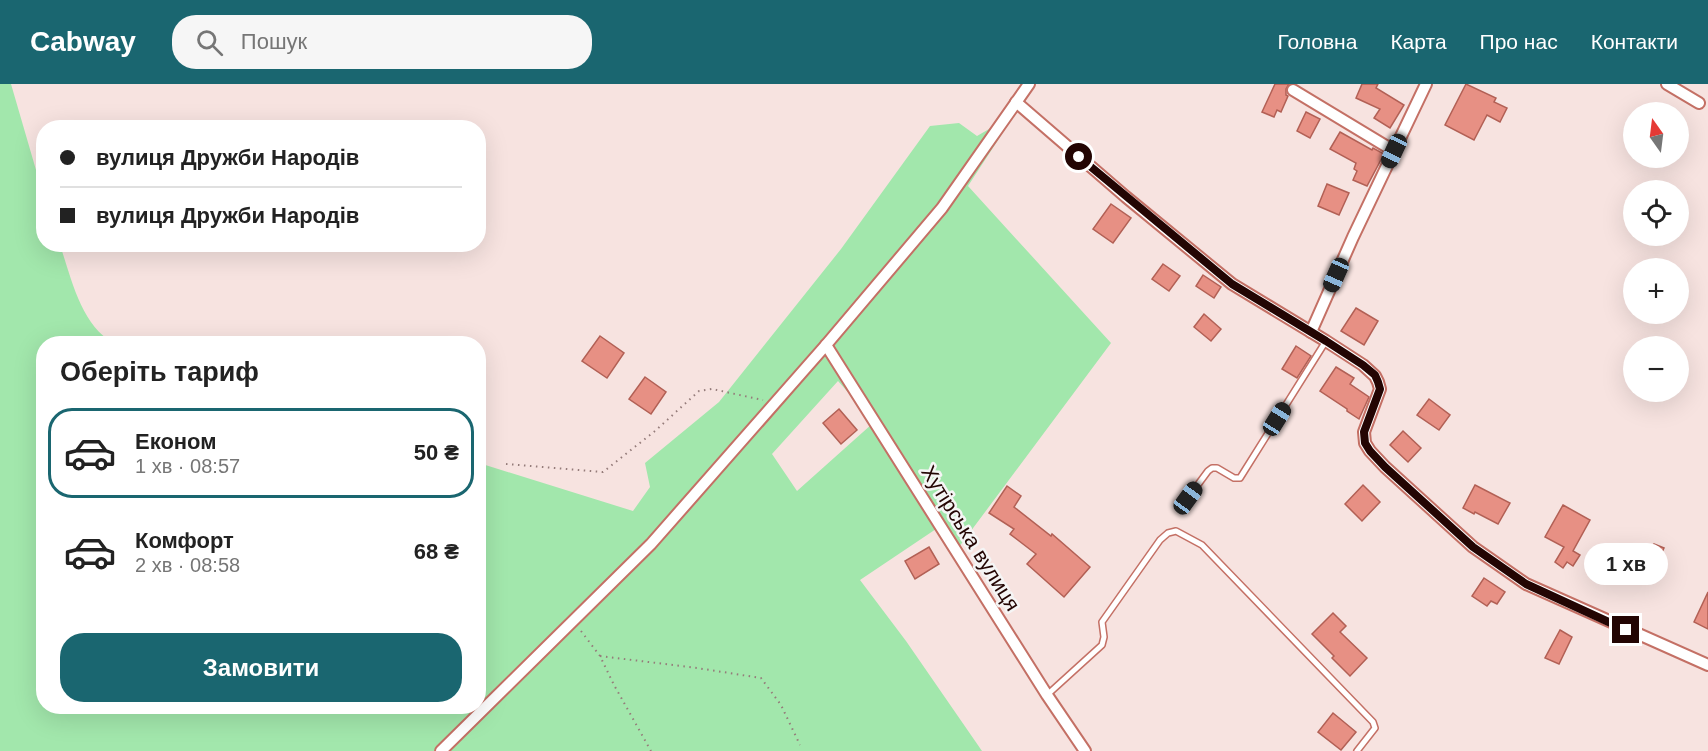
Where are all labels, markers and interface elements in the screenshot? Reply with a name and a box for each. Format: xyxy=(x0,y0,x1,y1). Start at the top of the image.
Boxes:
search box xyxy=(172,15,592,69)
text: Cabway xyxy=(30,26,136,57)
icon: search xyxy=(193,26,226,59)
text: Пошук xyxy=(241,29,307,54)
text: Головна xyxy=(1278,30,1357,53)
text: Карта xyxy=(1390,30,1447,53)
text: Про нас xyxy=(1480,30,1558,53)
text: Контакти xyxy=(1591,30,1678,53)
north arrow xyxy=(1623,102,1689,168)
map controls xyxy=(1623,102,1689,402)
car xyxy=(1378,131,1410,171)
route start xyxy=(1065,143,1092,170)
text: вулиця Дружби Народів xyxy=(96,145,359,170)
button: locate xyxy=(1623,180,1689,246)
text: вулиця Дружби Народів xyxy=(96,203,359,228)
car xyxy=(1320,255,1352,295)
button: + xyxy=(1623,258,1689,324)
button: − xyxy=(1623,336,1689,402)
text: Оберіть тариф xyxy=(60,357,259,387)
car xyxy=(1260,399,1294,439)
icon: car xyxy=(63,426,117,480)
text: Економ xyxy=(135,429,217,454)
text: 50 ₴ xyxy=(414,440,459,465)
text: 1 хв · 08:57 xyxy=(135,455,240,477)
street label: Хутірська вулиця xyxy=(917,461,1025,615)
car xyxy=(1170,478,1206,518)
icon: car xyxy=(63,525,117,579)
text: Комфорт xyxy=(135,528,234,553)
text: 68 ₴ xyxy=(414,539,459,564)
callout: 1 хв xyxy=(1584,543,1668,585)
text: 1 хв xyxy=(1606,553,1646,575)
text: 2 хв · 08:58 xyxy=(135,554,240,576)
route end xyxy=(1612,616,1639,643)
button: Замовити xyxy=(60,633,462,702)

